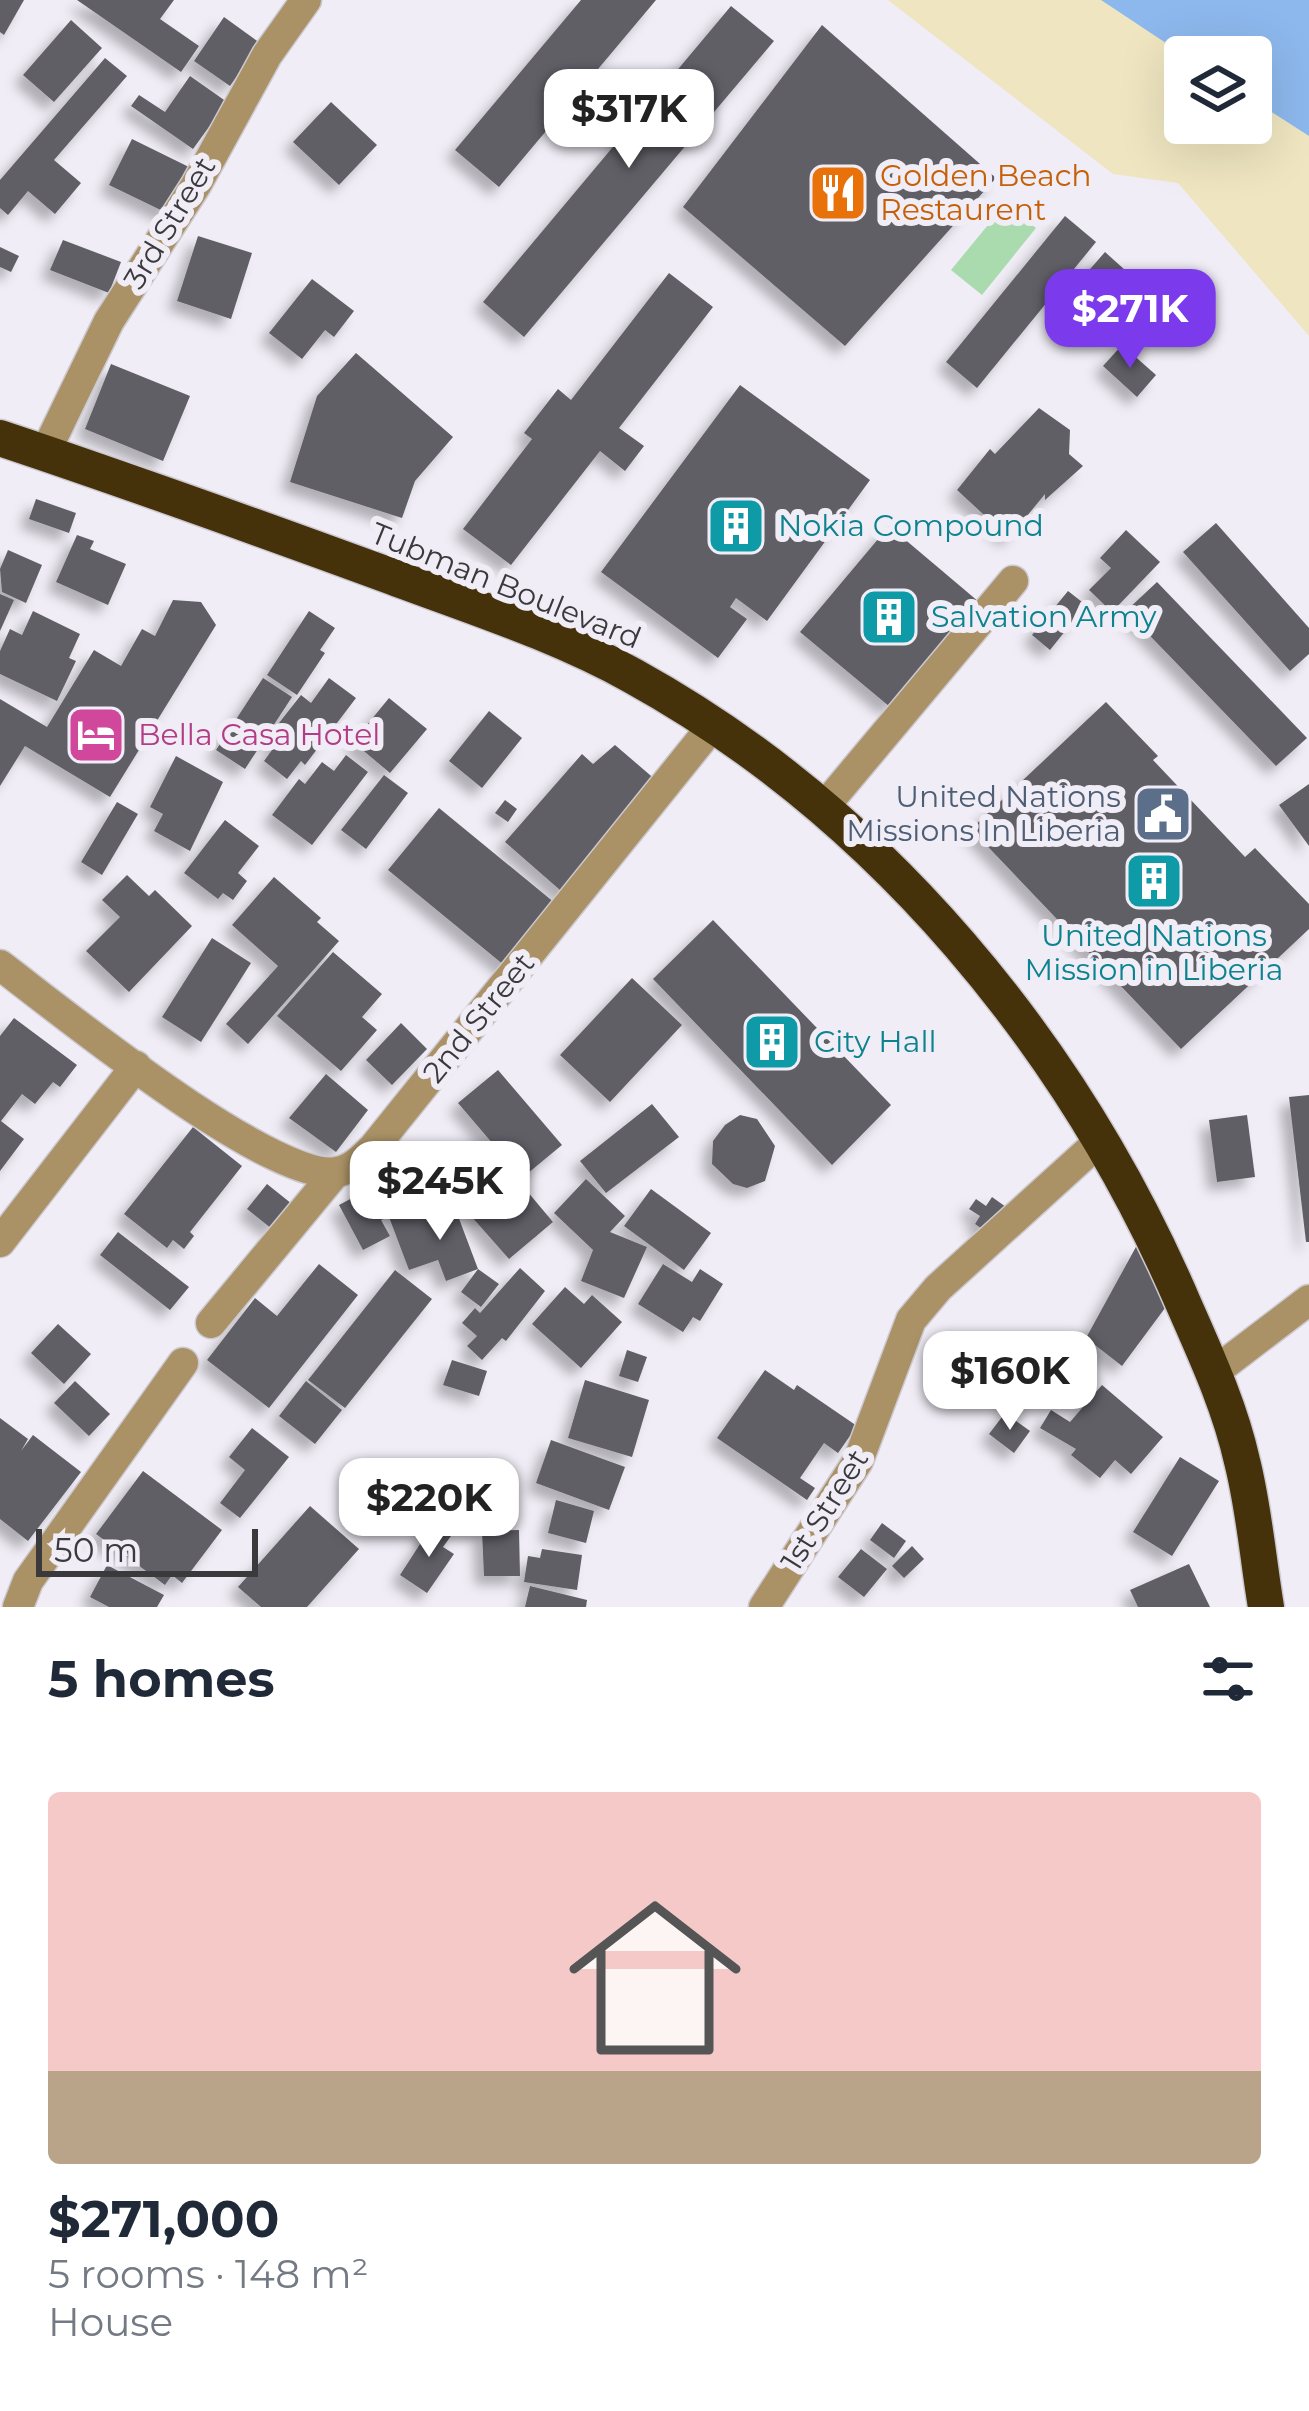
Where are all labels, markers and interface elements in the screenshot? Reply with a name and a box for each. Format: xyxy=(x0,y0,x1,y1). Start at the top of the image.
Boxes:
map controls xyxy=(1164,36,1272,144)
button: layers xyxy=(1164,36,1272,144)
pin: $317K xyxy=(545,69,713,171)
text: $317K xyxy=(571,84,687,132)
street label: 3rd Street xyxy=(116,150,223,295)
place label: Golden Beach Restaurent xyxy=(880,157,1092,228)
restaurant icon: Golden Beach Restaurent xyxy=(807,162,869,224)
pin: $271K xyxy=(1046,269,1214,371)
text: $271K xyxy=(1072,284,1188,332)
building icon: Nokia Compound xyxy=(705,495,767,557)
place label: Nokia Compound xyxy=(778,507,1044,544)
street label: Tubman Boulevard xyxy=(366,514,647,657)
building icon: Salvation Army xyxy=(858,586,920,648)
place label: Salvation Army xyxy=(931,598,1157,635)
hotel icon: Bella Casa Hotel xyxy=(65,704,127,766)
place label: Bella Casa Hotel xyxy=(138,716,380,753)
place label: United Nations Missions In Liberia xyxy=(846,778,1121,849)
public building icon: United Nations Missions In Liberia xyxy=(1132,783,1194,845)
building icon: United Nations Mission in Liberia xyxy=(1123,850,1185,912)
place label: United Nations Mission in Liberia xyxy=(1025,917,1284,988)
street label: 2nd Street xyxy=(415,945,542,1090)
building icon: City Hall xyxy=(741,1011,803,1073)
place label: City Hall xyxy=(814,1023,937,1060)
pin: $245K xyxy=(356,1141,524,1243)
text: $245K xyxy=(377,1156,503,1204)
pin: $160K xyxy=(926,1331,1094,1433)
text: $160K xyxy=(950,1346,1070,1394)
street label: 1st Street xyxy=(773,1442,876,1577)
pin: $220K xyxy=(345,1458,513,1560)
text: $220K xyxy=(366,1473,492,1521)
scale bar xyxy=(36,1523,258,1576)
text: 50 m xyxy=(54,1530,138,1570)
icon: filters xyxy=(1195,1646,1261,1712)
text: 5 homes xyxy=(48,1648,275,1710)
icon: home xyxy=(547,1870,763,2086)
text: $271,000 xyxy=(48,2188,279,2250)
text: 5 rooms · 148 m² xyxy=(48,2250,369,2298)
text: House xyxy=(48,2298,173,2346)

